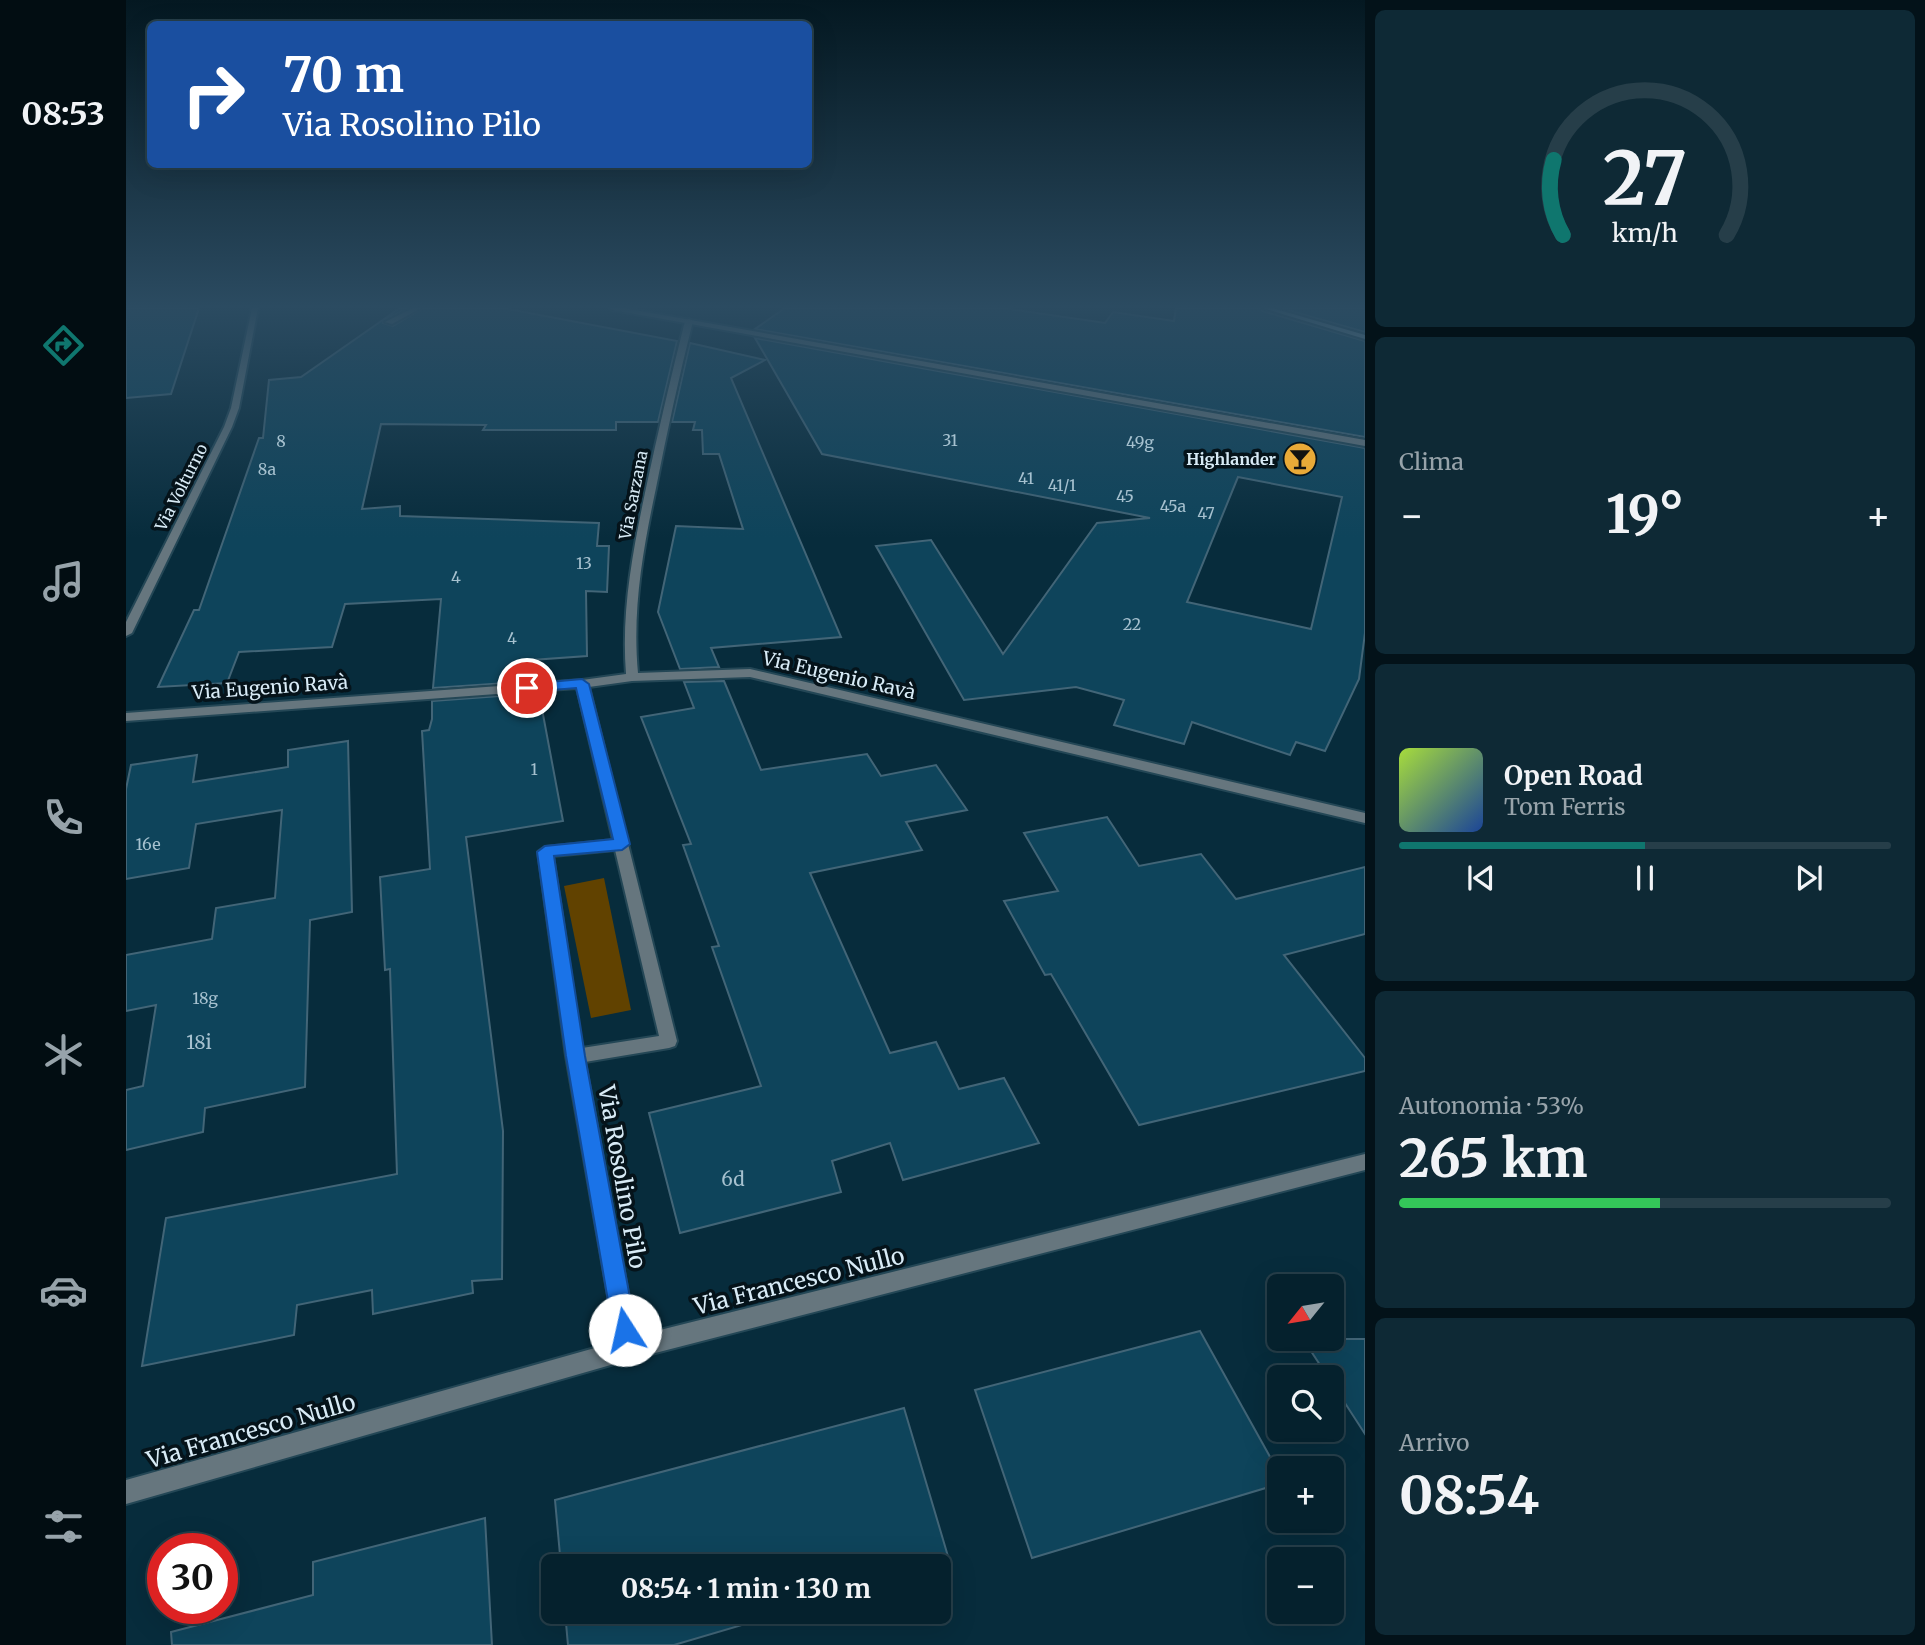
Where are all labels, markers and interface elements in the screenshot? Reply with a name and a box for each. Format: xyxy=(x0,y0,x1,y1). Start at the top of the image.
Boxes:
text: 70 m xyxy=(283,44,404,105)
icon: right xyxy=(168,49,259,140)
text: 08:53 xyxy=(21,94,105,134)
text: Via Rosolino Pilo xyxy=(283,105,541,145)
text: 27 xyxy=(1603,133,1687,225)
text: km/h xyxy=(1612,216,1678,248)
icon: directions xyxy=(39,321,88,370)
house number: 31 xyxy=(942,430,958,450)
house number: 8 xyxy=(276,431,286,451)
house number: 49g xyxy=(1126,432,1154,452)
street label: Via Volturno xyxy=(150,440,211,535)
bar icon: Highlander xyxy=(1281,440,1319,478)
text: Clima xyxy=(1399,447,1464,476)
street label: Via Sarzana xyxy=(614,448,652,542)
place label: Highlander xyxy=(1186,449,1277,469)
house number: 8a xyxy=(258,459,277,479)
house number: 41 xyxy=(1018,468,1034,488)
house number: 41/1 xyxy=(1048,475,1076,495)
text: 19° xyxy=(1606,482,1684,547)
house number: 45 xyxy=(1116,486,1134,506)
text: − xyxy=(1399,492,1424,539)
text: + xyxy=(1866,492,1891,539)
house number: 45a xyxy=(1160,496,1187,516)
house number: 47 xyxy=(1197,503,1215,523)
house number: 13 xyxy=(576,553,592,573)
icon: music xyxy=(39,557,88,606)
house number: 4 xyxy=(451,567,461,587)
house number: 22 xyxy=(1123,614,1141,634)
house number: 4 xyxy=(507,628,517,648)
street label: Via Eugenio Ravà xyxy=(759,645,918,704)
pin xyxy=(497,658,557,718)
icon: arrive xyxy=(508,669,546,707)
street label: Via Eugenio Ravà xyxy=(190,670,349,704)
house number: 1 xyxy=(530,759,538,779)
text: Open Road xyxy=(1504,759,1643,792)
text: Tom Ferris xyxy=(1504,792,1626,821)
icon: phone xyxy=(39,793,88,842)
house number: 16e xyxy=(136,834,160,854)
icon: previous xyxy=(1462,859,1500,897)
icon: pause xyxy=(1626,859,1664,897)
icon: next xyxy=(1790,859,1828,897)
house number: 18g xyxy=(192,988,218,1008)
icon: climate xyxy=(39,1030,88,1079)
house number: 18i xyxy=(186,1030,212,1054)
street label: Via Rosolino Pilo xyxy=(592,1082,653,1271)
text: Autonomia · 53% xyxy=(1399,1091,1584,1120)
text: 265 km xyxy=(1399,1126,1588,1191)
house number: 6d xyxy=(721,1167,745,1191)
street label: Via Francesco Nullo xyxy=(690,1240,907,1321)
icon: car xyxy=(39,1266,88,1315)
north arrow xyxy=(1267,1274,1344,1351)
map controls xyxy=(1267,1274,1344,1624)
position arrow xyxy=(588,1293,662,1367)
button: search xyxy=(1267,1365,1344,1442)
street label: Via Francesco Nullo xyxy=(142,1387,359,1475)
text: Arrivo xyxy=(1399,1428,1469,1457)
button: + xyxy=(1267,1456,1344,1533)
text: 08:54 xyxy=(1399,1463,1539,1528)
icon: filters xyxy=(39,1502,88,1551)
speed limit sign: 30 xyxy=(147,1533,238,1624)
button: − xyxy=(1267,1547,1344,1624)
text: 08:54 · 1 min · 130 m xyxy=(621,1572,871,1605)

